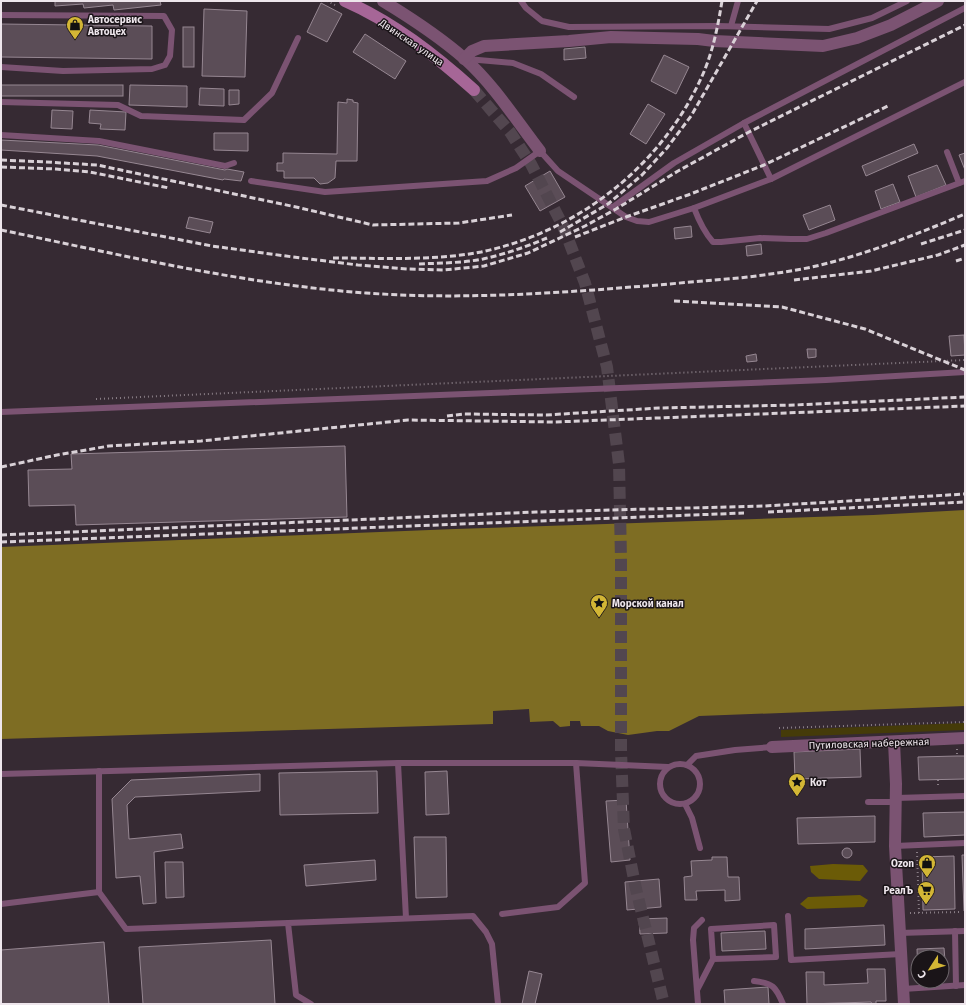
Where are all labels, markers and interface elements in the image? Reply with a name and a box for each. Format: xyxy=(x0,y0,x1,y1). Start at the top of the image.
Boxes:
place label: Автосервис Автоцех xyxy=(87,14,142,38)
shop icon: Автосервис Автоцех xyxy=(65,15,85,40)
street label: Двинская улица xyxy=(376,16,446,69)
place icon: Морской канал xyxy=(589,593,609,618)
place label: Морской канал xyxy=(612,598,684,610)
street label: Путиловская набережная xyxy=(808,736,930,752)
place icon: Кот xyxy=(787,772,807,797)
place label: Кот xyxy=(810,777,827,789)
shop icon: Ozon xyxy=(917,853,937,878)
place label: Ozon xyxy=(891,858,914,870)
supermarket icon: РеалЪ xyxy=(916,880,936,905)
place label: РеалЪ xyxy=(884,885,914,897)
north arrow xyxy=(910,949,950,989)
text: С xyxy=(915,968,929,981)

